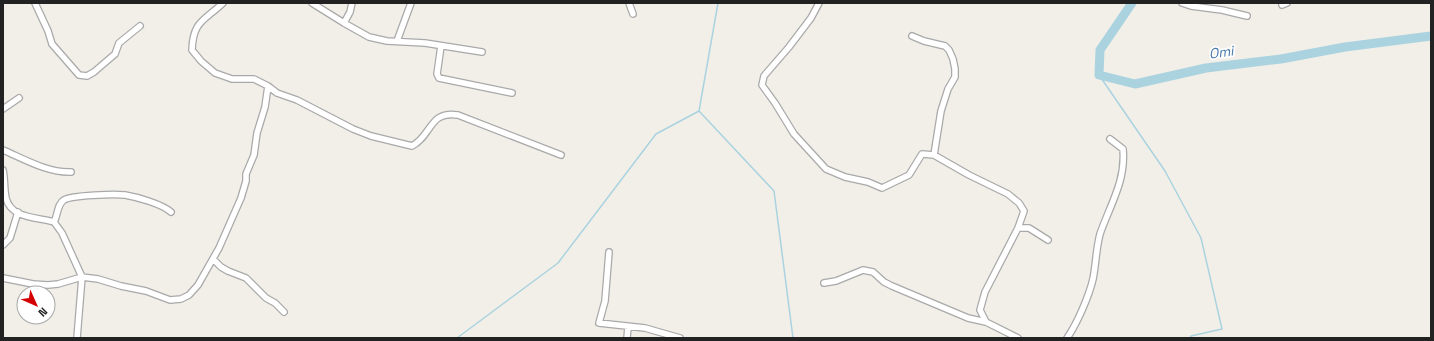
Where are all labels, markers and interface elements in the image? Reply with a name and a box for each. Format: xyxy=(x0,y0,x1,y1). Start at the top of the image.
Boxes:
water label: Omi xyxy=(1207,41,1236,63)
north arrow xyxy=(16,285,56,325)
text: N xyxy=(36,305,51,320)

